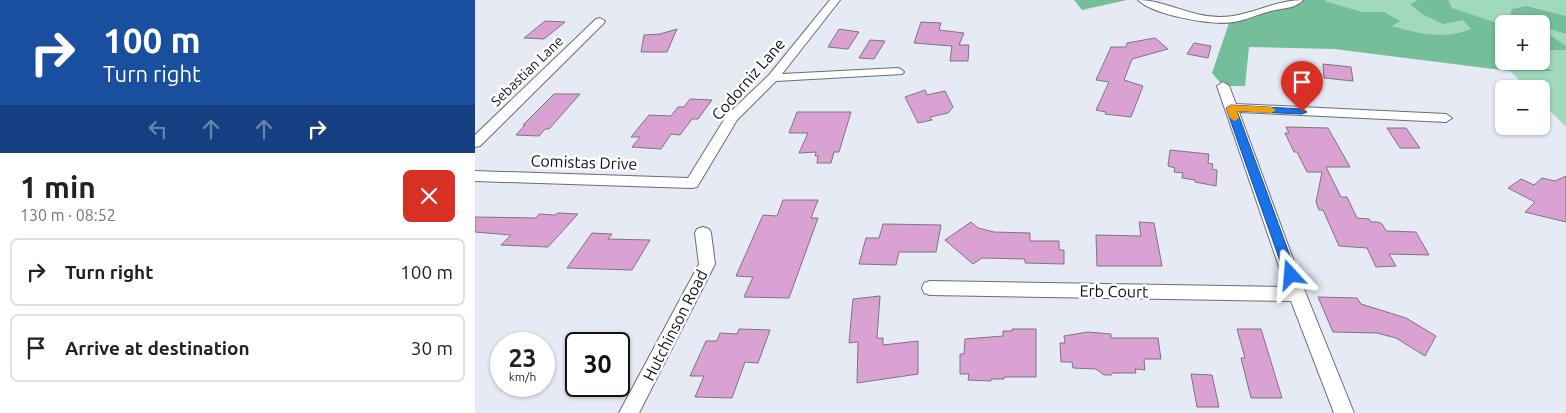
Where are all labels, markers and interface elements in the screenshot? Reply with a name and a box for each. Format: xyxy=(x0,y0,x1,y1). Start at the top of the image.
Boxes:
map controls xyxy=(1495,15,1550,135)
button: + xyxy=(1495,15,1550,70)
icon: right xyxy=(20,20,85,85)
text: 100 m xyxy=(103,20,201,60)
street label: Sebastian Lane xyxy=(488,33,566,109)
street label: Codorniz Lane xyxy=(708,34,788,124)
text: Turn right xyxy=(103,61,201,86)
pin xyxy=(1281,61,1323,112)
icon: arrive xyxy=(1288,68,1316,96)
button: − xyxy=(1495,80,1550,135)
icon: left xyxy=(144,115,172,143)
icon: ahead xyxy=(197,115,225,143)
icon: ahead xyxy=(250,115,278,143)
icon: right xyxy=(303,115,331,143)
street label: Comistas Drive xyxy=(530,151,638,173)
text: 1 min xyxy=(20,170,96,204)
button: close xyxy=(403,170,455,222)
text: 130 m · 08:52 xyxy=(20,206,116,224)
position arrow xyxy=(1264,248,1316,300)
icon: right xyxy=(22,258,50,286)
text: Turn right xyxy=(65,261,153,283)
text: 100 m xyxy=(400,261,453,283)
street label: Hutchinson Road xyxy=(639,267,711,383)
street label: Erb Court xyxy=(1079,281,1149,301)
speed limit sign: 30 xyxy=(565,332,630,397)
icon: arrive xyxy=(22,334,50,362)
text: Arrive at destination xyxy=(65,337,250,359)
text: 30 m xyxy=(411,337,453,359)
text: 23 xyxy=(508,344,537,372)
text: km/h xyxy=(509,370,536,383)

